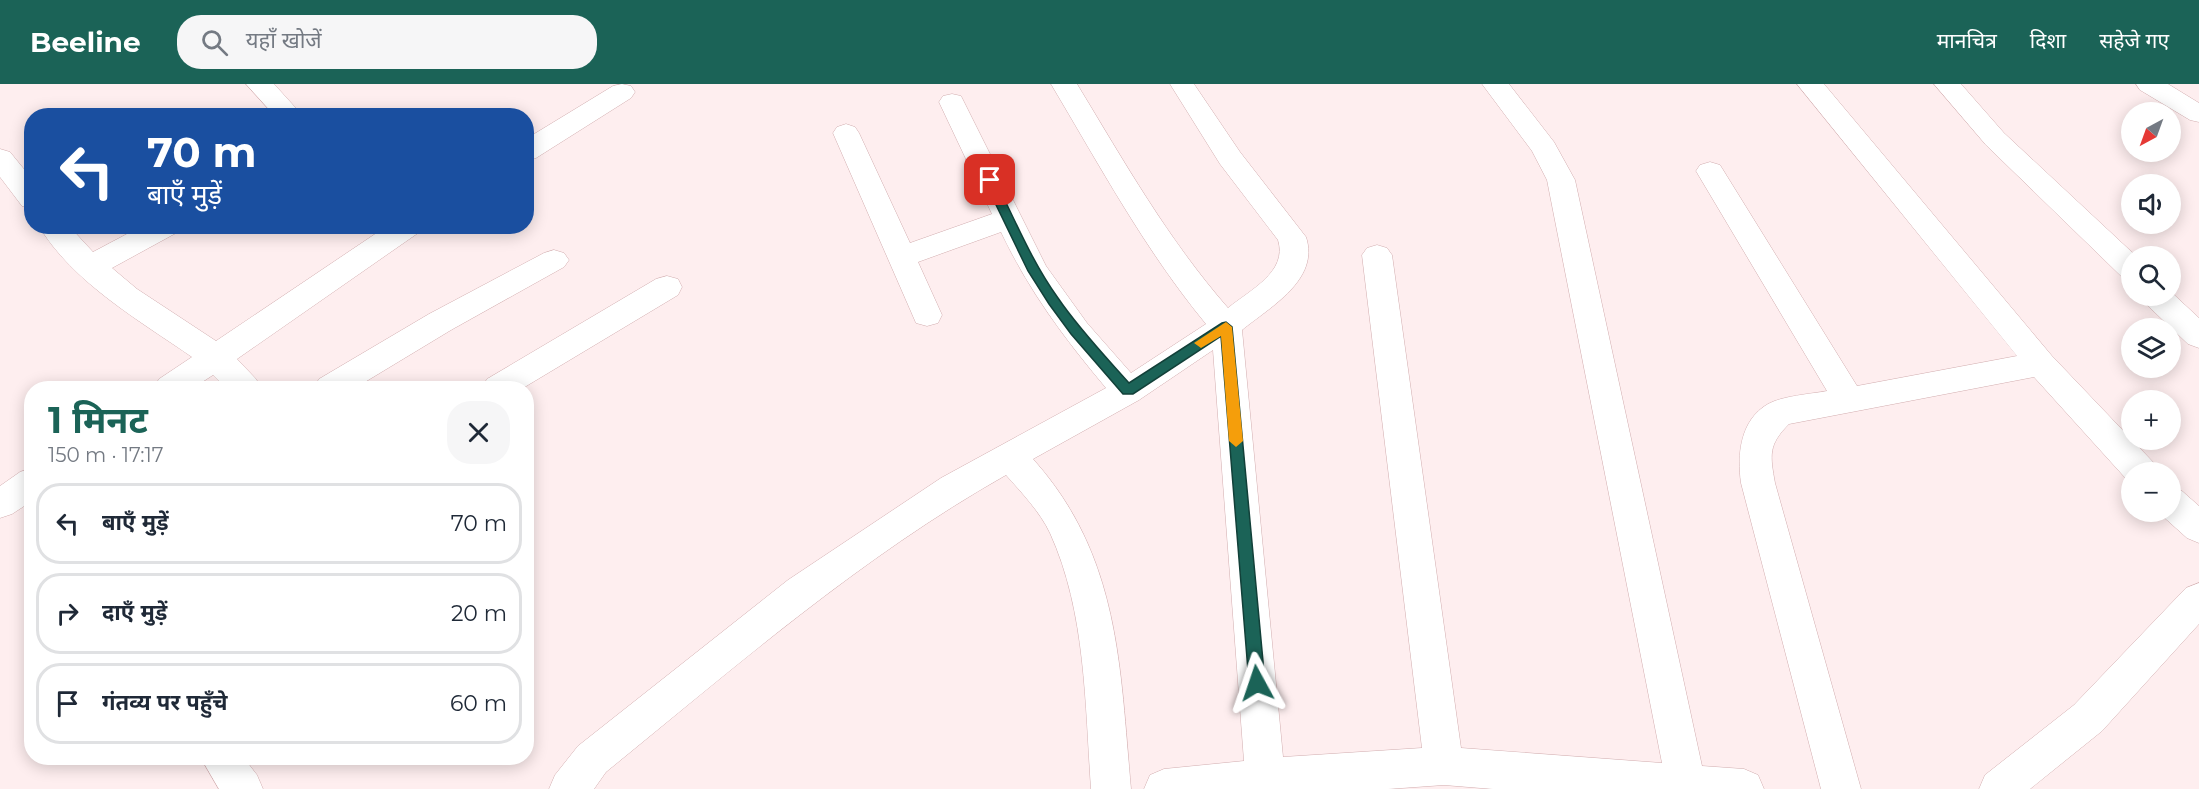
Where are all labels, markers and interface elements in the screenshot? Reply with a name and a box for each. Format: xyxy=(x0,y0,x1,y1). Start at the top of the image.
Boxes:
search box xyxy=(177,15,597,69)
text: Beeline xyxy=(30,25,141,59)
icon: search xyxy=(198,26,231,59)
text: यहाँ खोजें xyxy=(246,27,322,54)
text: मानचित्र xyxy=(1937,28,1997,53)
text: दिशा xyxy=(2030,28,2066,53)
text: सहेजे गए xyxy=(2099,28,2169,53)
north arrow xyxy=(2121,102,2181,162)
map controls xyxy=(2121,102,2181,522)
text: 70 m xyxy=(147,126,257,178)
icon: left xyxy=(48,132,126,210)
pin xyxy=(964,154,1015,205)
icon: arrive xyxy=(973,163,1006,196)
button: sound xyxy=(2121,174,2181,234)
text: बाएँ मुड़ें xyxy=(147,178,222,211)
button: search xyxy=(2121,246,2181,306)
button: layers xyxy=(2121,318,2181,378)
button: + xyxy=(2121,390,2181,450)
text: 1 मिनट xyxy=(48,398,148,442)
button: close xyxy=(447,401,510,464)
text: 150 m · 17:17 xyxy=(48,443,164,467)
button: − xyxy=(2121,462,2181,522)
icon: left xyxy=(51,507,84,540)
text: बाएँ मुड़ें xyxy=(102,509,169,536)
text: 70 m xyxy=(451,510,507,537)
icon: right xyxy=(51,597,84,630)
text: दाएँ मुड़ें xyxy=(102,599,167,626)
text: 20 m xyxy=(451,600,507,627)
position arrow xyxy=(1225,651,1289,715)
icon: arrive xyxy=(51,687,84,720)
text: गंतव्य पर पहुँचे xyxy=(102,689,228,716)
text: 60 m xyxy=(450,690,507,717)

